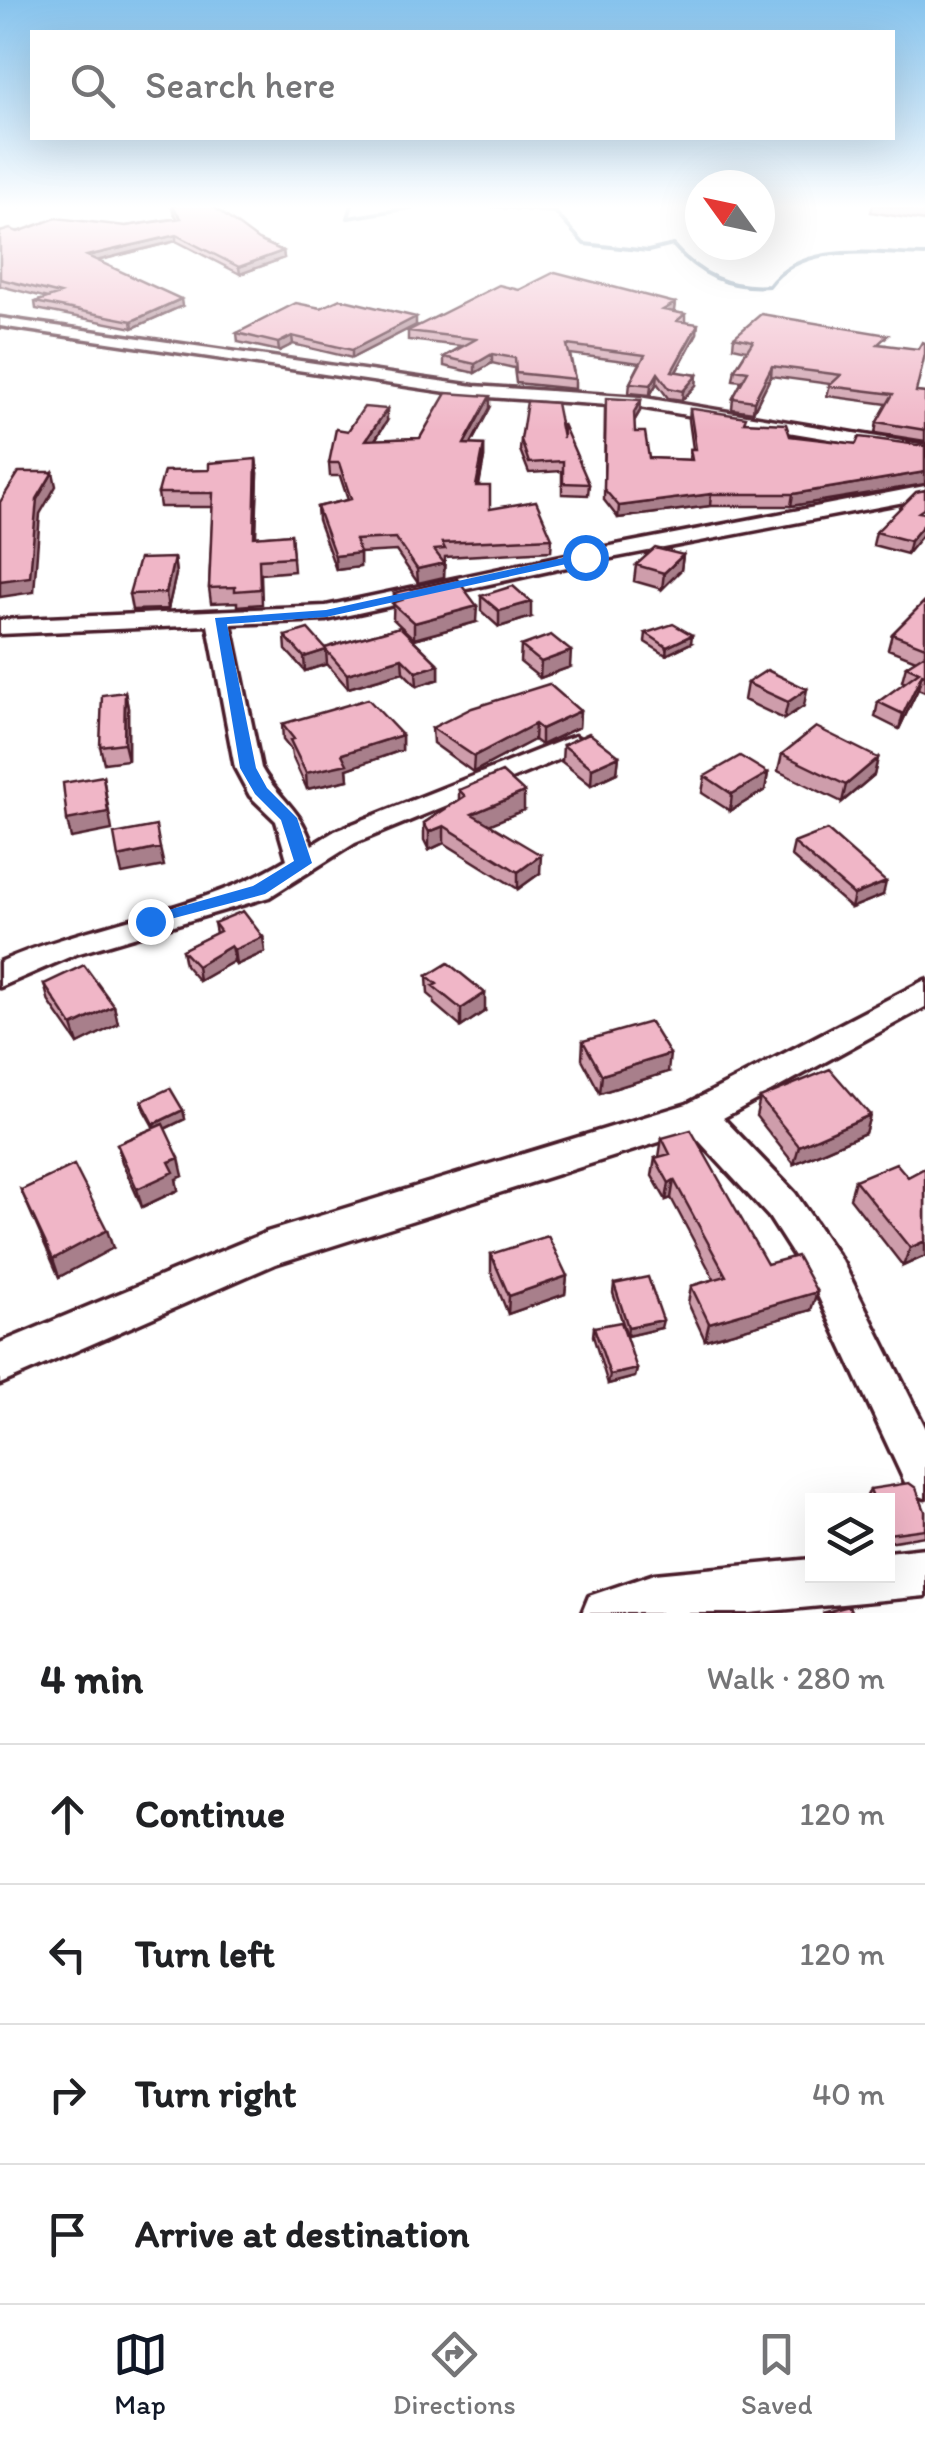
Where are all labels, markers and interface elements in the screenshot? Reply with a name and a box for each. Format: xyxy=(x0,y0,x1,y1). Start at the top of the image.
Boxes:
search box xyxy=(30,30,895,140)
icon: search xyxy=(65,58,120,113)
text: Search here xyxy=(145,62,336,108)
north arrow xyxy=(685,170,775,260)
route start xyxy=(563,535,609,581)
route end xyxy=(128,899,174,945)
map controls xyxy=(805,1493,895,1583)
button: layers xyxy=(805,1493,895,1583)
text: 4 min xyxy=(40,1653,143,1704)
text: Walk · 280 m xyxy=(706,1659,885,1697)
icon: ahead xyxy=(40,1787,95,1842)
text: Continue xyxy=(135,1791,285,1837)
text: 120 m xyxy=(799,1795,885,1833)
icon: left xyxy=(40,1927,95,1982)
text: Turn left xyxy=(135,1931,275,1977)
text: 120 m xyxy=(799,1935,885,1973)
icon: right xyxy=(40,2067,95,2122)
text: Turn right xyxy=(135,2071,297,2117)
text: 40 m xyxy=(812,2075,885,2113)
icon: arrive xyxy=(40,2207,95,2262)
text: Arrive at destination xyxy=(135,2211,470,2257)
tab: Map xyxy=(113,2327,168,2421)
tab: Directions xyxy=(393,2327,516,2421)
tab: Saved xyxy=(741,2327,812,2421)

